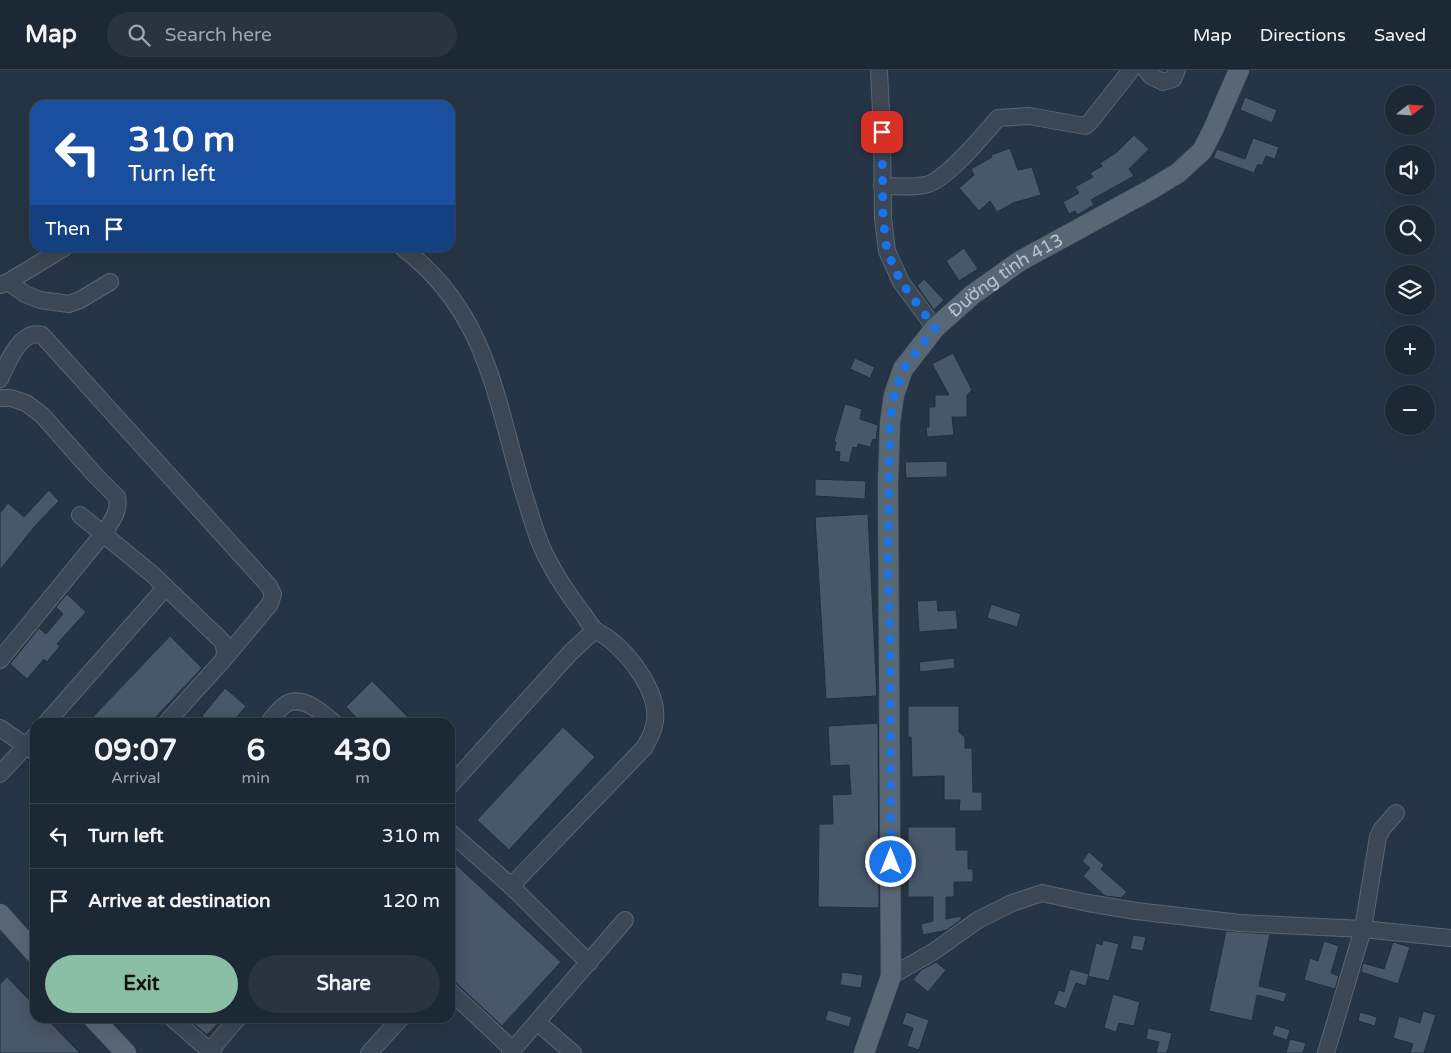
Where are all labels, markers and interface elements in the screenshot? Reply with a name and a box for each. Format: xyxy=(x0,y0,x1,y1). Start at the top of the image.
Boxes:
search box xyxy=(107,12,457,57)
text: Map xyxy=(25,20,77,49)
icon: search xyxy=(125,21,153,49)
text: Search here xyxy=(165,24,272,46)
text: Map xyxy=(1193,24,1232,46)
text: Directions xyxy=(1260,24,1346,46)
text: Saved xyxy=(1374,24,1426,46)
north arrow xyxy=(1385,85,1435,135)
map controls xyxy=(1385,85,1435,435)
pin xyxy=(861,111,903,153)
icon: arrive xyxy=(868,118,896,146)
text: 310 m xyxy=(128,119,235,161)
icon: left xyxy=(45,120,110,185)
button: sound xyxy=(1385,145,1435,195)
text: Turn left xyxy=(128,161,216,187)
button: search xyxy=(1385,205,1435,255)
icon: arrive xyxy=(100,215,128,243)
text: Then xyxy=(45,218,90,240)
street label: Đường tỉnh 413 xyxy=(944,229,1067,322)
button: layers xyxy=(1385,265,1435,315)
button: + xyxy=(1385,325,1435,375)
button: − xyxy=(1385,385,1435,435)
text: 09:07 xyxy=(94,732,177,769)
text: 6 xyxy=(246,732,265,769)
text: 430 xyxy=(334,732,391,769)
text: Arrival xyxy=(111,768,161,788)
text: min xyxy=(242,768,270,788)
text: m xyxy=(355,768,370,788)
icon: left xyxy=(45,822,73,850)
text: Turn left xyxy=(88,825,164,847)
text: 310 m xyxy=(382,825,440,847)
position arrow xyxy=(864,835,916,887)
icon: arrive xyxy=(45,887,73,915)
text: Arrive at destination xyxy=(88,890,271,912)
text: 120 m xyxy=(382,890,440,912)
button: Exit xyxy=(45,955,238,1013)
button: Share xyxy=(248,955,440,1013)

